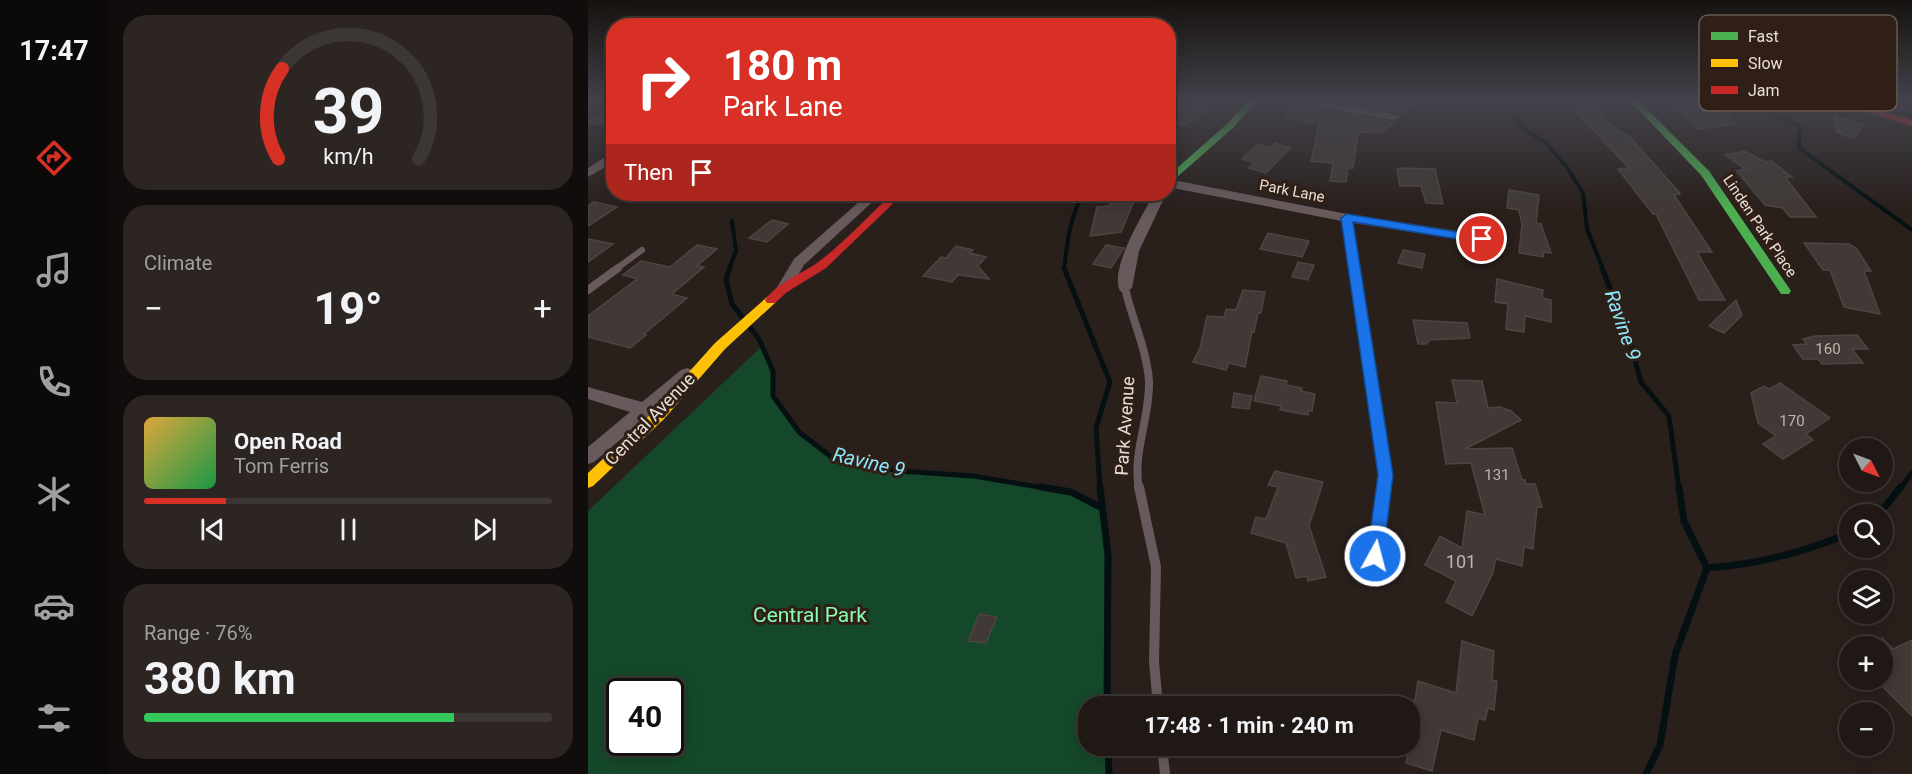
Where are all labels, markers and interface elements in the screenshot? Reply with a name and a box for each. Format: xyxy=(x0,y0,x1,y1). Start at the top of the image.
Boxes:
legend xyxy=(1699,15,1897,111)
text: Fast xyxy=(1748,27,1779,46)
text: 17:47 xyxy=(19,35,89,67)
text: 180 m xyxy=(723,41,842,90)
icon: right xyxy=(624,42,702,120)
text: Slow xyxy=(1748,54,1783,73)
text: 39 xyxy=(312,76,384,149)
text: Jam xyxy=(1748,81,1780,100)
text: Park Lane xyxy=(723,91,843,123)
icon: directions xyxy=(33,137,75,179)
text: km/h xyxy=(323,145,373,170)
icon: arrive xyxy=(685,156,718,189)
text: Then xyxy=(624,160,673,185)
street label: Linden Park Place xyxy=(1719,171,1801,281)
street label: Park Lane xyxy=(1258,176,1326,206)
pin xyxy=(1456,213,1507,264)
icon: arrive xyxy=(1465,222,1498,255)
icon: music xyxy=(33,249,75,291)
text: Climate xyxy=(144,251,212,275)
text: 19° xyxy=(313,282,383,335)
water label: Ravine 9 xyxy=(1600,286,1646,364)
text: − xyxy=(144,289,163,328)
text: + xyxy=(533,289,552,328)
house number: 160 xyxy=(1815,340,1841,358)
icon: phone xyxy=(33,361,75,403)
street label: Central Avenue xyxy=(600,368,699,469)
street label: Park Avenue xyxy=(1111,376,1138,476)
house number: 170 xyxy=(1779,412,1805,430)
text: Open Road xyxy=(234,429,342,454)
north arrow xyxy=(1839,438,1893,492)
map controls xyxy=(1839,438,1893,756)
water label: Ravine 9 xyxy=(831,442,907,482)
text: Tom Ferris xyxy=(234,454,329,478)
house number: 131 xyxy=(1484,466,1510,484)
icon: climate xyxy=(33,473,75,515)
button: search xyxy=(1839,504,1893,558)
icon: previous xyxy=(196,513,229,546)
icon: pause xyxy=(332,513,365,546)
icon: next xyxy=(468,513,501,546)
position arrow xyxy=(1343,524,1407,588)
house number: 101 xyxy=(1446,551,1476,572)
button: layers xyxy=(1839,570,1893,624)
icon: car xyxy=(33,585,75,627)
park label: Central Park xyxy=(753,603,867,627)
text: Range · 76% xyxy=(144,621,252,645)
button: + xyxy=(1839,636,1893,690)
text: 380 km xyxy=(144,652,296,705)
speed limit sign: 40 xyxy=(606,678,684,756)
icon: filters xyxy=(33,697,75,739)
button: − xyxy=(1839,702,1893,756)
text: 17:48 · 1 min · 240 m xyxy=(1144,713,1354,738)

